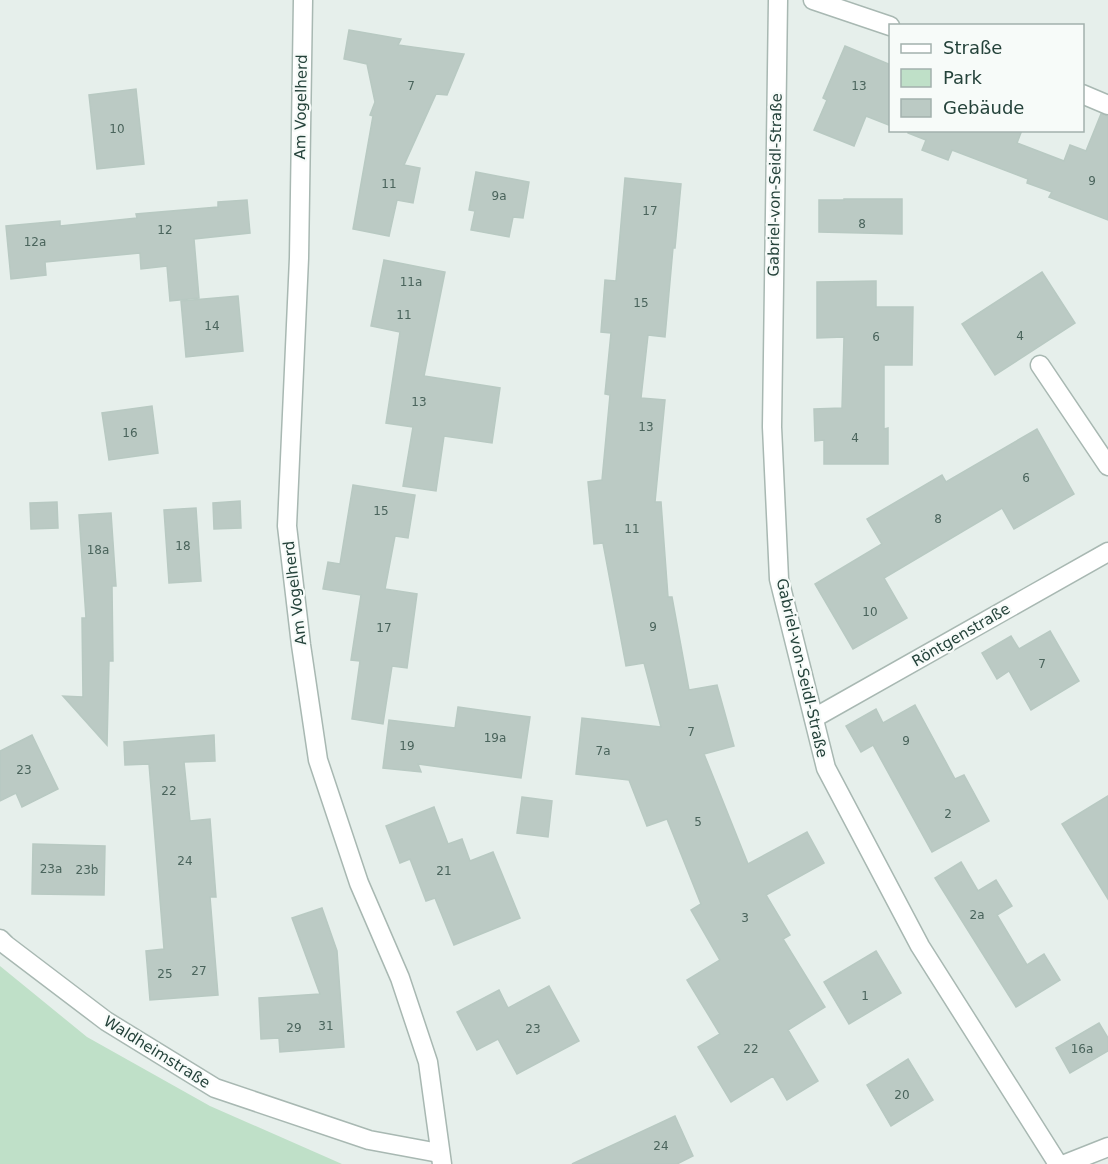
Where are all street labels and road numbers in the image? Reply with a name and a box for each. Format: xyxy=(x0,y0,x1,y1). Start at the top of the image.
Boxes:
street label: Am Vogelherd xyxy=(291,54,311,160)
street label: Gabriel-von-Seidl-Straße xyxy=(764,93,786,277)
street label: Am Vogelherd xyxy=(280,540,310,646)
street label: Gabriel-von-Seidl-Straße xyxy=(773,577,831,759)
street label: Röntgenstraße xyxy=(909,600,1013,670)
street label: Waldheimstraße xyxy=(100,1012,214,1092)

